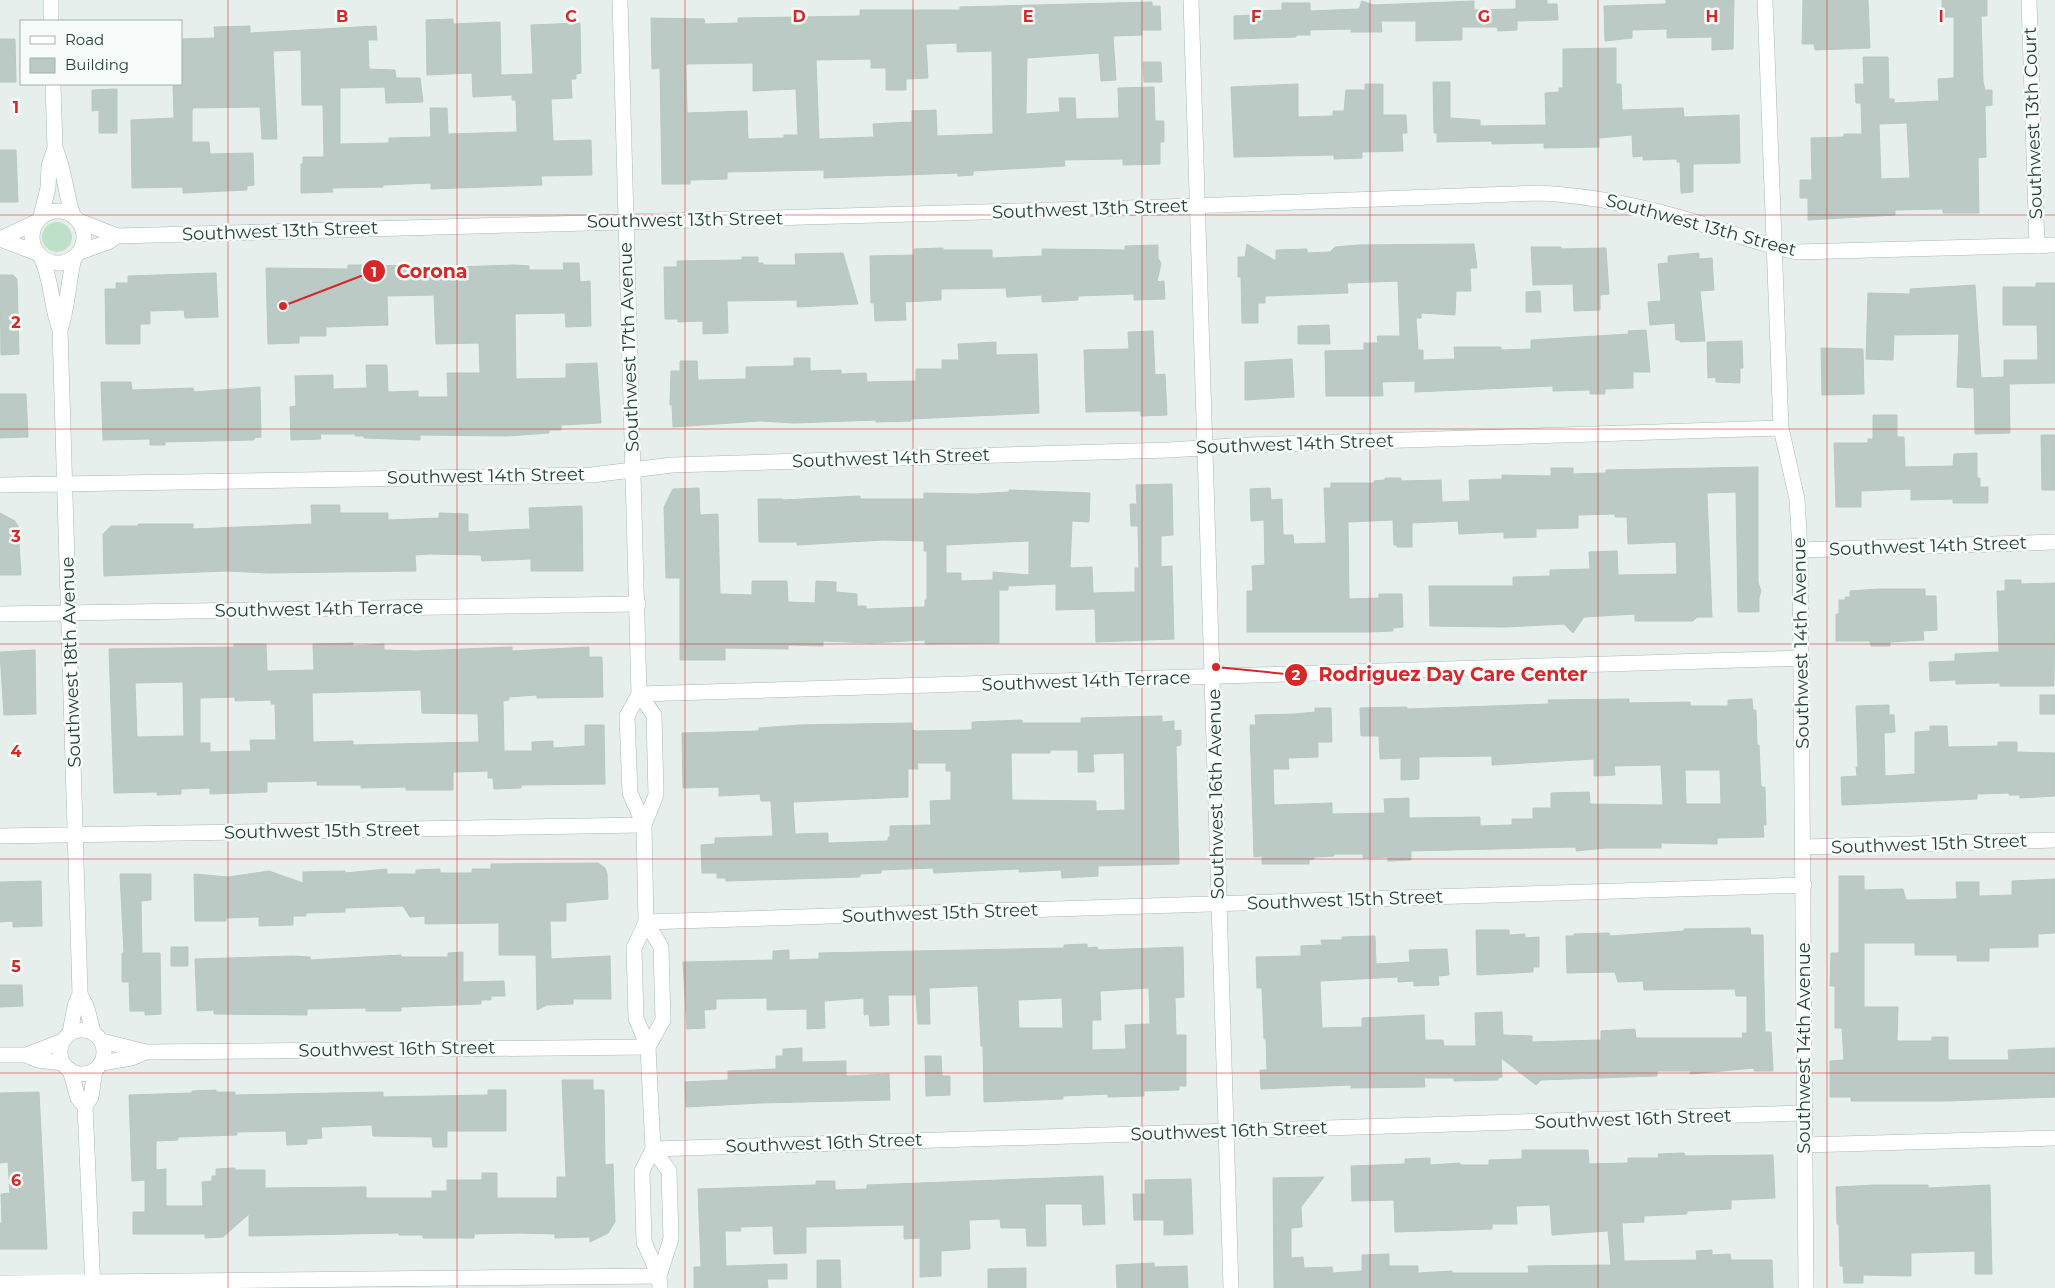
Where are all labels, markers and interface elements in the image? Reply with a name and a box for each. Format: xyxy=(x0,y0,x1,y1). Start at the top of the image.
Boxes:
text: B xyxy=(336,7,348,26)
text: C xyxy=(565,7,577,26)
text: D xyxy=(792,7,806,26)
text: E xyxy=(1023,7,1033,26)
text: F xyxy=(1251,7,1261,26)
text: G xyxy=(1478,7,1490,26)
text: H xyxy=(1706,7,1718,26)
text: I xyxy=(1938,7,1944,26)
legend xyxy=(20,20,182,85)
street label: Southwest 13th Court xyxy=(2019,26,2047,220)
text: Road xyxy=(65,30,104,49)
text: Building xyxy=(65,55,129,74)
text: 1 xyxy=(13,98,19,117)
street label: Southwest 13th Street xyxy=(1603,189,1799,261)
street label: Southwest 13th Street xyxy=(992,195,1188,223)
street label: Southwest 13th Street xyxy=(587,207,783,233)
street label: Southwest 13th Street xyxy=(182,217,378,245)
street label: Southwest 17th Avenue xyxy=(614,242,644,452)
callout: Corona xyxy=(362,254,478,288)
text: Corona xyxy=(396,260,468,283)
text: 1 xyxy=(371,262,377,281)
text: 2 xyxy=(11,313,21,332)
street label: Southwest 14th Street xyxy=(1196,430,1394,458)
street label: Southwest 14th Street xyxy=(792,444,990,472)
street label: Southwest 14th Street xyxy=(387,463,585,489)
text: 3 xyxy=(10,527,21,546)
street label: Southwest 14th Street xyxy=(1829,532,2027,560)
street label: Southwest 14th Avenue xyxy=(1788,537,1814,749)
street label: Southwest 18th Avenue xyxy=(56,556,86,768)
street label: Southwest 14th Terrace xyxy=(214,596,424,622)
callout: Rodriguez Day Care Center xyxy=(1283,658,1597,692)
text: Rodriguez Day Care Center xyxy=(1319,663,1587,686)
text: 2 xyxy=(1292,665,1301,684)
street label: Southwest 14th Terrace xyxy=(981,666,1191,696)
street label: Southwest 16th Avenue xyxy=(1203,688,1229,899)
text: 4 xyxy=(10,742,22,761)
street label: Southwest 15th Street xyxy=(224,818,420,844)
street label: Southwest 15th Street xyxy=(1831,830,2027,858)
street label: Southwest 15th Street xyxy=(1247,886,1443,914)
street label: Southwest 15th Street xyxy=(842,899,1038,927)
street label: Southwest 14th Avenue xyxy=(1793,942,1815,1154)
text: 5 xyxy=(11,957,21,976)
street label: Southwest 16th Street xyxy=(298,1036,496,1062)
street label: Southwest 16th Street xyxy=(1534,1105,1732,1133)
street label: Southwest 16th Street xyxy=(1130,1117,1328,1145)
street label: Southwest 16th Street xyxy=(725,1129,923,1157)
text: 6 xyxy=(11,1171,21,1190)

